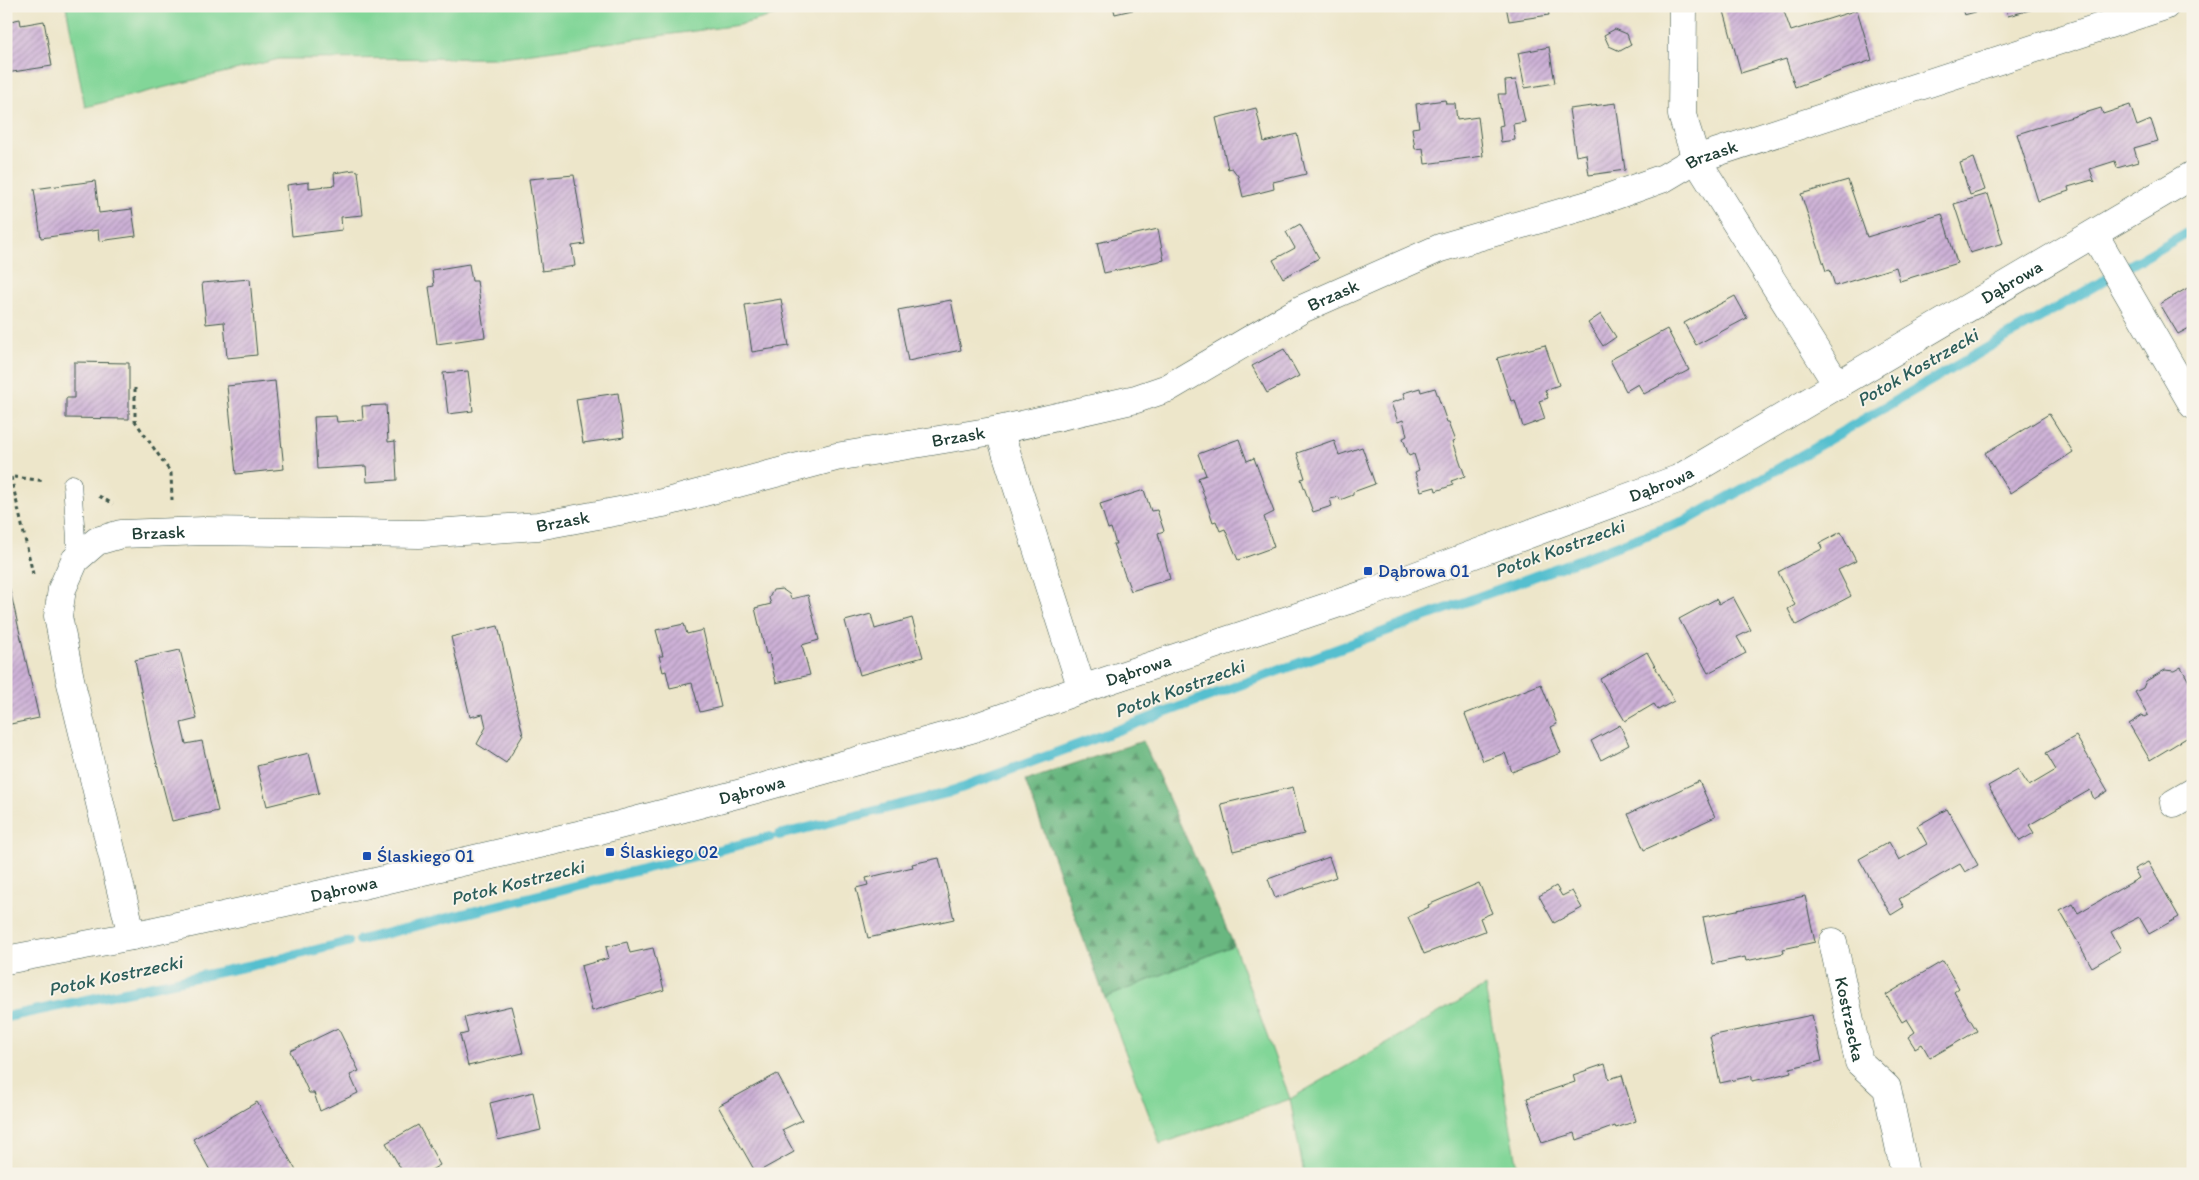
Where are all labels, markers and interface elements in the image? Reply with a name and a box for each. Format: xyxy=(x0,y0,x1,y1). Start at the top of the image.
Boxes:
street label: Brzask xyxy=(1681,135,1741,174)
street label: Dąbrowa xyxy=(1977,255,2047,309)
street label: Brzask xyxy=(1304,274,1363,316)
water label: Potok Kostrzecki xyxy=(1852,322,1984,411)
street label: Brzask xyxy=(930,421,987,452)
street label: Dąbrowa xyxy=(1626,461,1698,507)
street label: Brzask xyxy=(534,506,592,537)
water label: Potok Kostrzecki xyxy=(1491,514,1629,583)
street label: Brzask xyxy=(131,521,186,545)
place label: Dąbrowa 01 xyxy=(1378,560,1469,582)
marker: Dąbrowa 01 xyxy=(1362,565,1374,577)
street label: Dąbrowa xyxy=(1103,649,1174,691)
water label: Potok Kostrzecki xyxy=(1111,654,1249,723)
street label: Dąbrowa xyxy=(716,771,788,810)
place label: Ślaskiego 02 xyxy=(620,841,719,863)
place label: Ślaskiego 01 xyxy=(377,845,474,867)
marker: Ślaskiego 02 xyxy=(604,846,616,858)
marker: Ślaskiego 01 xyxy=(361,850,373,862)
water label: Potok Kostrzecki xyxy=(448,854,588,910)
street label: Dąbrowa xyxy=(308,871,379,907)
water label: Potok Kostrzecki xyxy=(46,950,186,1001)
street label: Kostrzecka xyxy=(1830,975,1870,1064)

